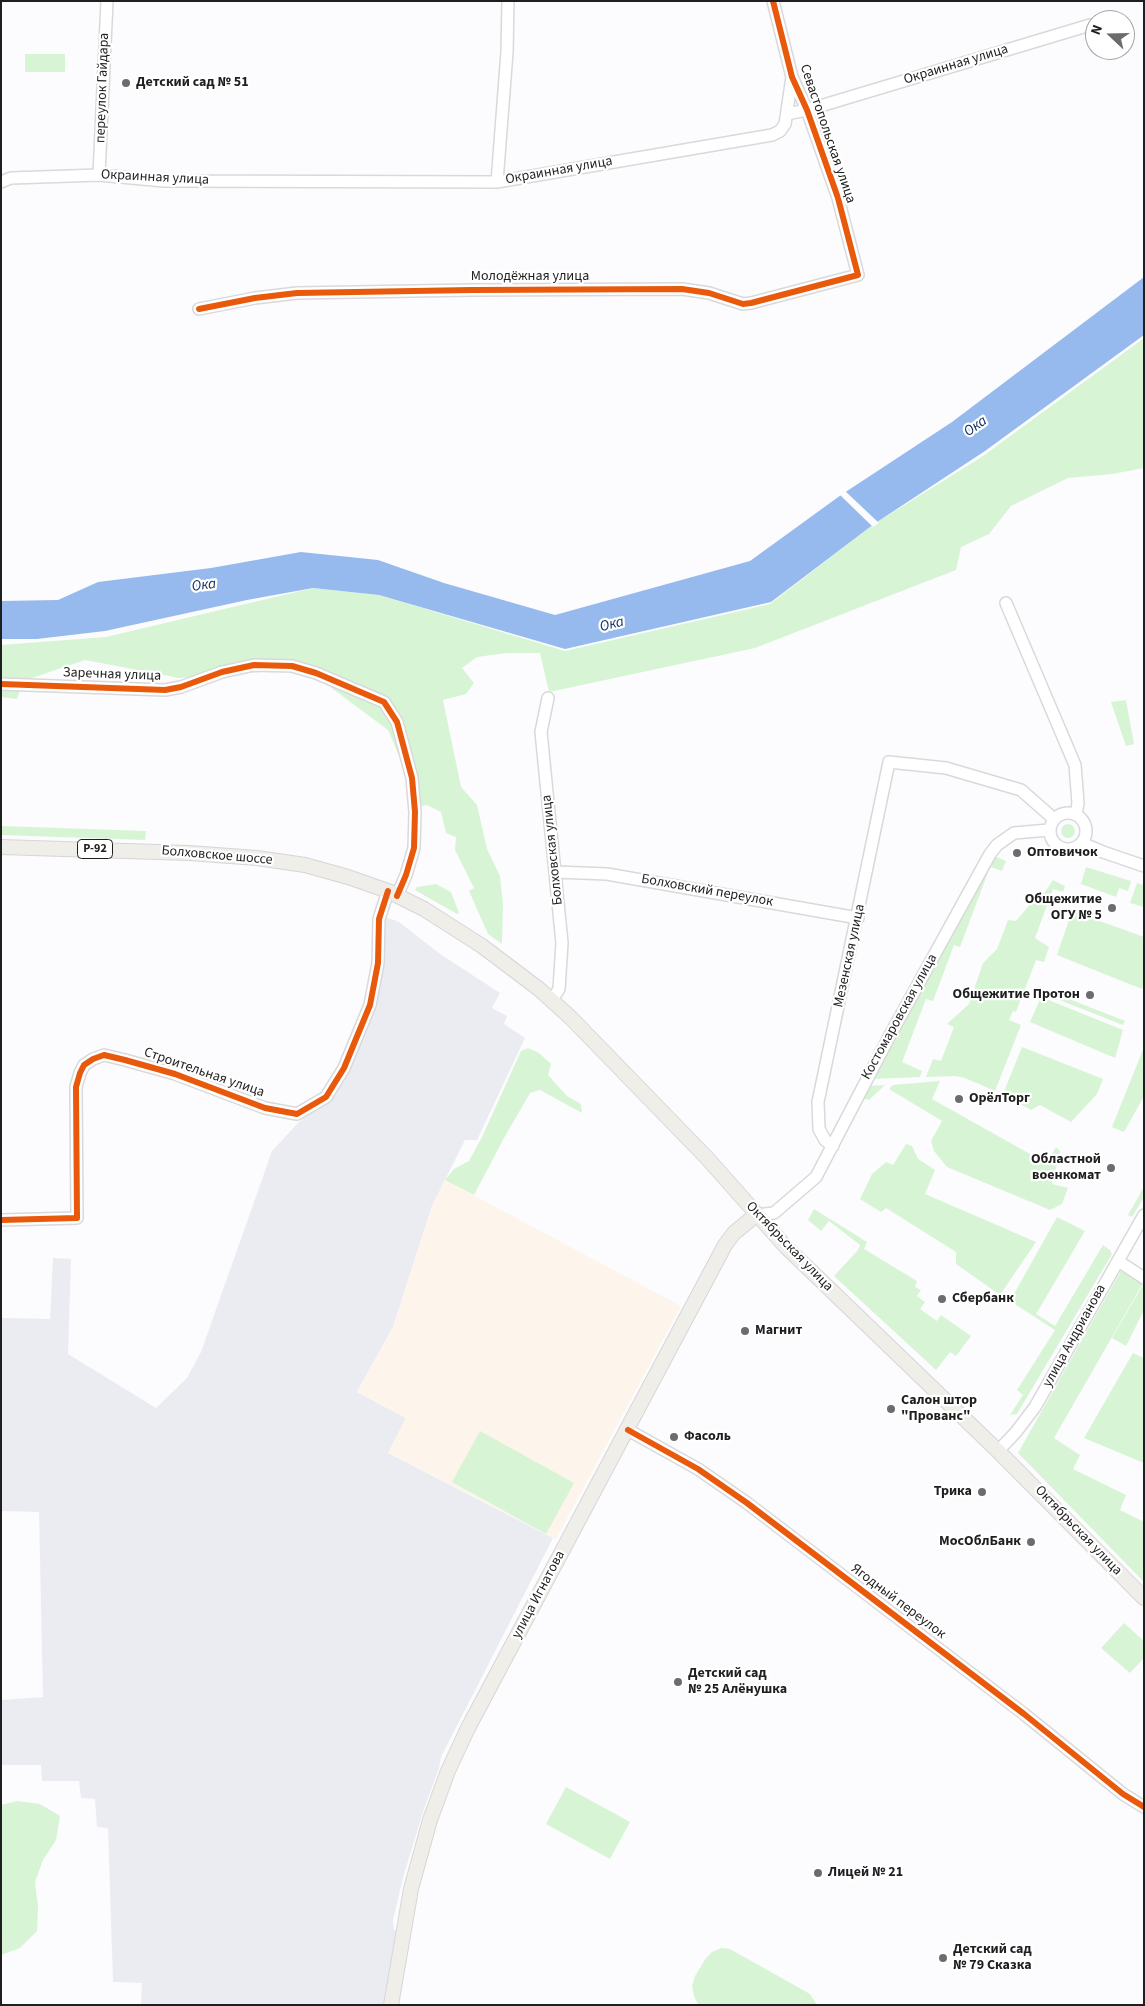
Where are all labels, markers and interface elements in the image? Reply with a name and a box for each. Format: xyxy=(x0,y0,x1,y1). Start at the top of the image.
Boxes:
north arrow xyxy=(1085,10,1135,60)
text: N xyxy=(1086,22,1108,38)
street label: переулок Гайдара xyxy=(93,32,113,144)
street label: Окраинная улица xyxy=(902,41,1010,89)
street label: Севастопольская улица xyxy=(795,62,859,206)
place label: Детский сад № 51 xyxy=(136,75,249,91)
marker: Детский сад № 51 xyxy=(120,77,132,89)
street label: Окраинная улица xyxy=(504,153,614,189)
street label: Окраинная улица xyxy=(100,167,210,189)
street label: Молодёжная улица xyxy=(471,269,589,285)
water label: Ока xyxy=(961,413,991,441)
water label: Ока xyxy=(191,576,217,596)
water label: Ока xyxy=(598,613,626,637)
street label: Заречная улица xyxy=(63,665,161,685)
street label: Болховская улица xyxy=(539,794,567,906)
road number: Р-92 xyxy=(78,840,112,859)
street label: Болховское шоссе xyxy=(161,843,273,869)
place label: Оптовичок xyxy=(1027,845,1098,861)
marker: Оптовичок xyxy=(1011,847,1023,859)
street label: Болховский переулок xyxy=(640,871,774,911)
place label: Общежитие ОГУ № 5 xyxy=(1025,892,1102,924)
marker: Общежитие ОГУ № 5 xyxy=(1106,902,1118,914)
street label: Мезенская улица xyxy=(831,903,869,1009)
street label: Костомаровская улица xyxy=(858,951,942,1083)
place label: Общежитие Протон xyxy=(953,987,1080,1003)
marker: Общежитие Протон xyxy=(1084,989,1096,1001)
street label: Строительная улица xyxy=(141,1044,267,1102)
place label: ОрёлТорг xyxy=(969,1091,1030,1107)
marker: ОрёлТорг xyxy=(953,1093,965,1105)
place label: Областной военкомат xyxy=(1031,1152,1101,1184)
marker: Областной военкомат xyxy=(1105,1162,1117,1174)
street label: Октябрьская улица xyxy=(742,1199,836,1295)
street label: улица Андрианова xyxy=(1040,1282,1110,1390)
place label: Сбербанк xyxy=(952,1291,1014,1307)
marker: Сбербанк xyxy=(936,1293,948,1305)
place label: Магнит xyxy=(755,1323,802,1339)
marker: Магнит xyxy=(739,1325,751,1337)
place label: Салон штор "Прованс" xyxy=(901,1393,977,1425)
marker: Салон штор "Прованс" xyxy=(885,1403,897,1415)
place label: Фасоль xyxy=(684,1429,731,1445)
marker: Фасоль xyxy=(668,1431,680,1443)
street label: Октябрьская улица xyxy=(1031,1483,1125,1579)
place label: Трика xyxy=(934,1484,972,1500)
marker: Трика xyxy=(976,1486,988,1498)
place label: МосОблБанк xyxy=(939,1534,1021,1550)
marker: МосОблБанк xyxy=(1025,1536,1037,1548)
street label: улица Игнатова xyxy=(509,1548,569,1642)
street label: Ягодный переулок xyxy=(847,1561,949,1643)
place label: Детский сад № 25 Алёнушка xyxy=(688,1666,787,1698)
marker: Детский сад № 25 Алёнушка xyxy=(672,1676,684,1688)
place label: Лицей № 21 xyxy=(828,1865,903,1881)
marker: Лицей № 21 xyxy=(812,1867,824,1879)
place label: Детский сад № 79 Сказка xyxy=(953,1942,1032,1974)
marker: Детский сад № 79 Сказка xyxy=(937,1952,949,1964)

